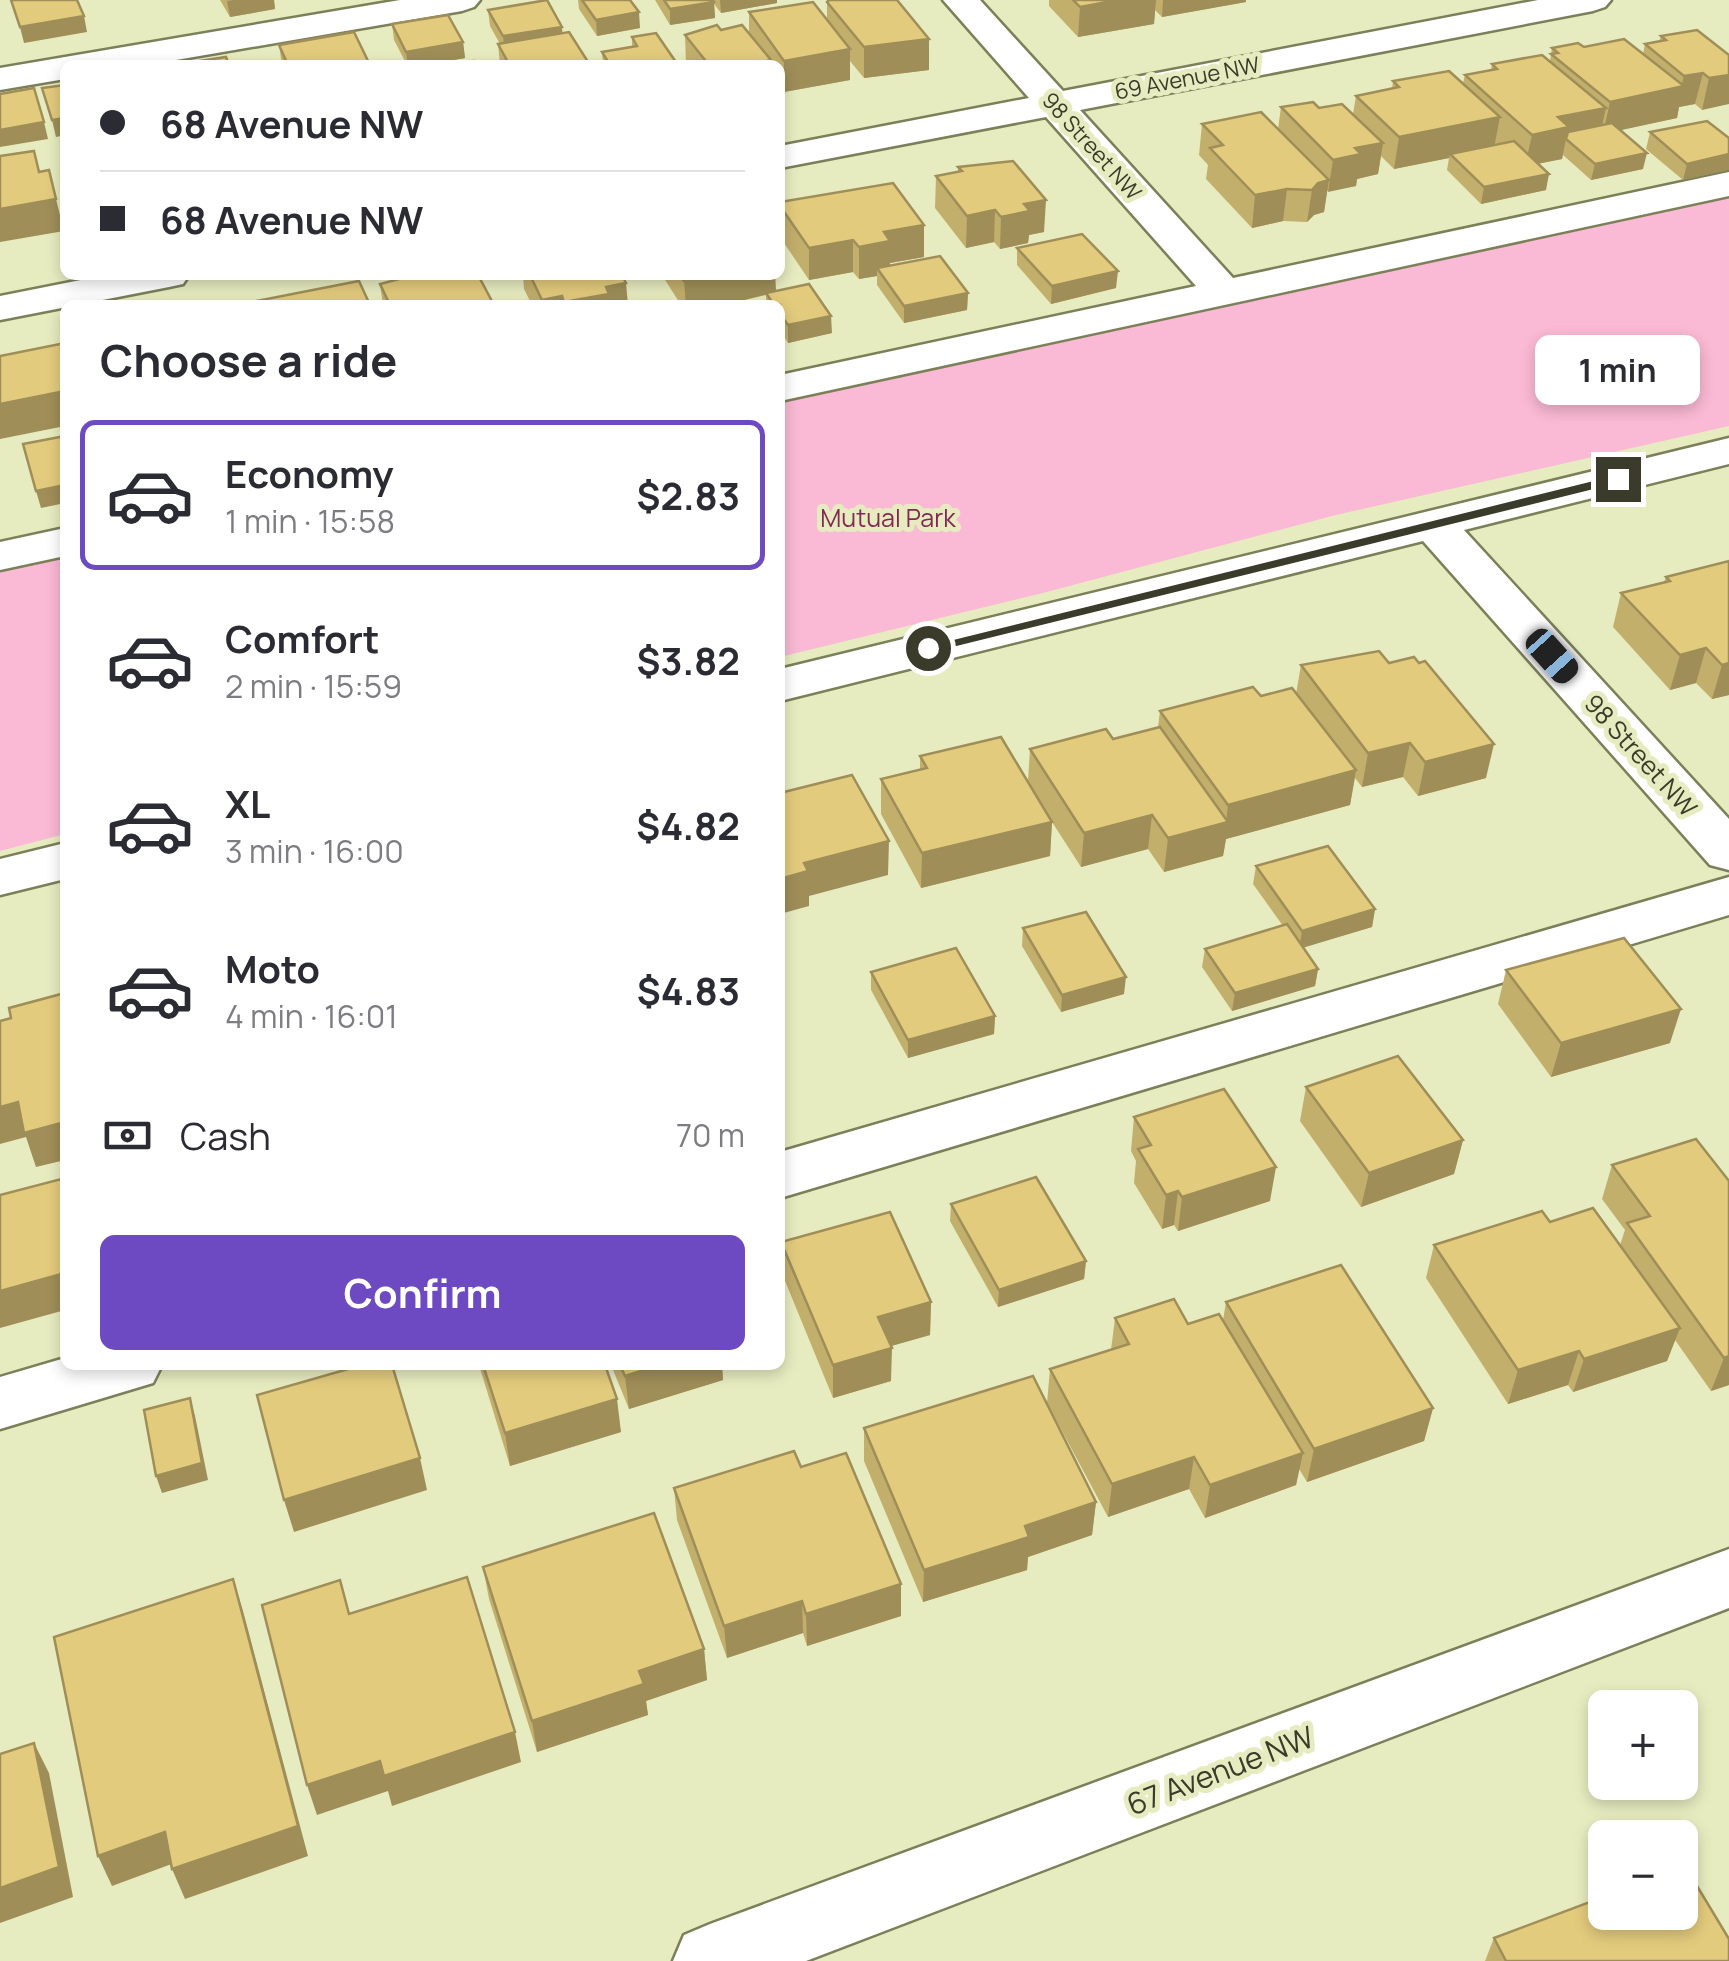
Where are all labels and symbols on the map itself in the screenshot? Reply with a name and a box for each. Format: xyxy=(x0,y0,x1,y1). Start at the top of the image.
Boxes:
street label: 69 Avenue NW xyxy=(1112,49,1262,107)
street label: 98 Street NW xyxy=(1036,86,1149,207)
callout: 1 min xyxy=(1536,334,1700,404)
route end xyxy=(1596,457,1641,502)
park label: Mutual Park xyxy=(820,500,956,535)
car xyxy=(1521,624,1583,688)
route start xyxy=(906,626,951,671)
street label: 98 Street NW xyxy=(1576,686,1706,824)
street label: 67 Avenue NW xyxy=(1121,1716,1319,1824)

